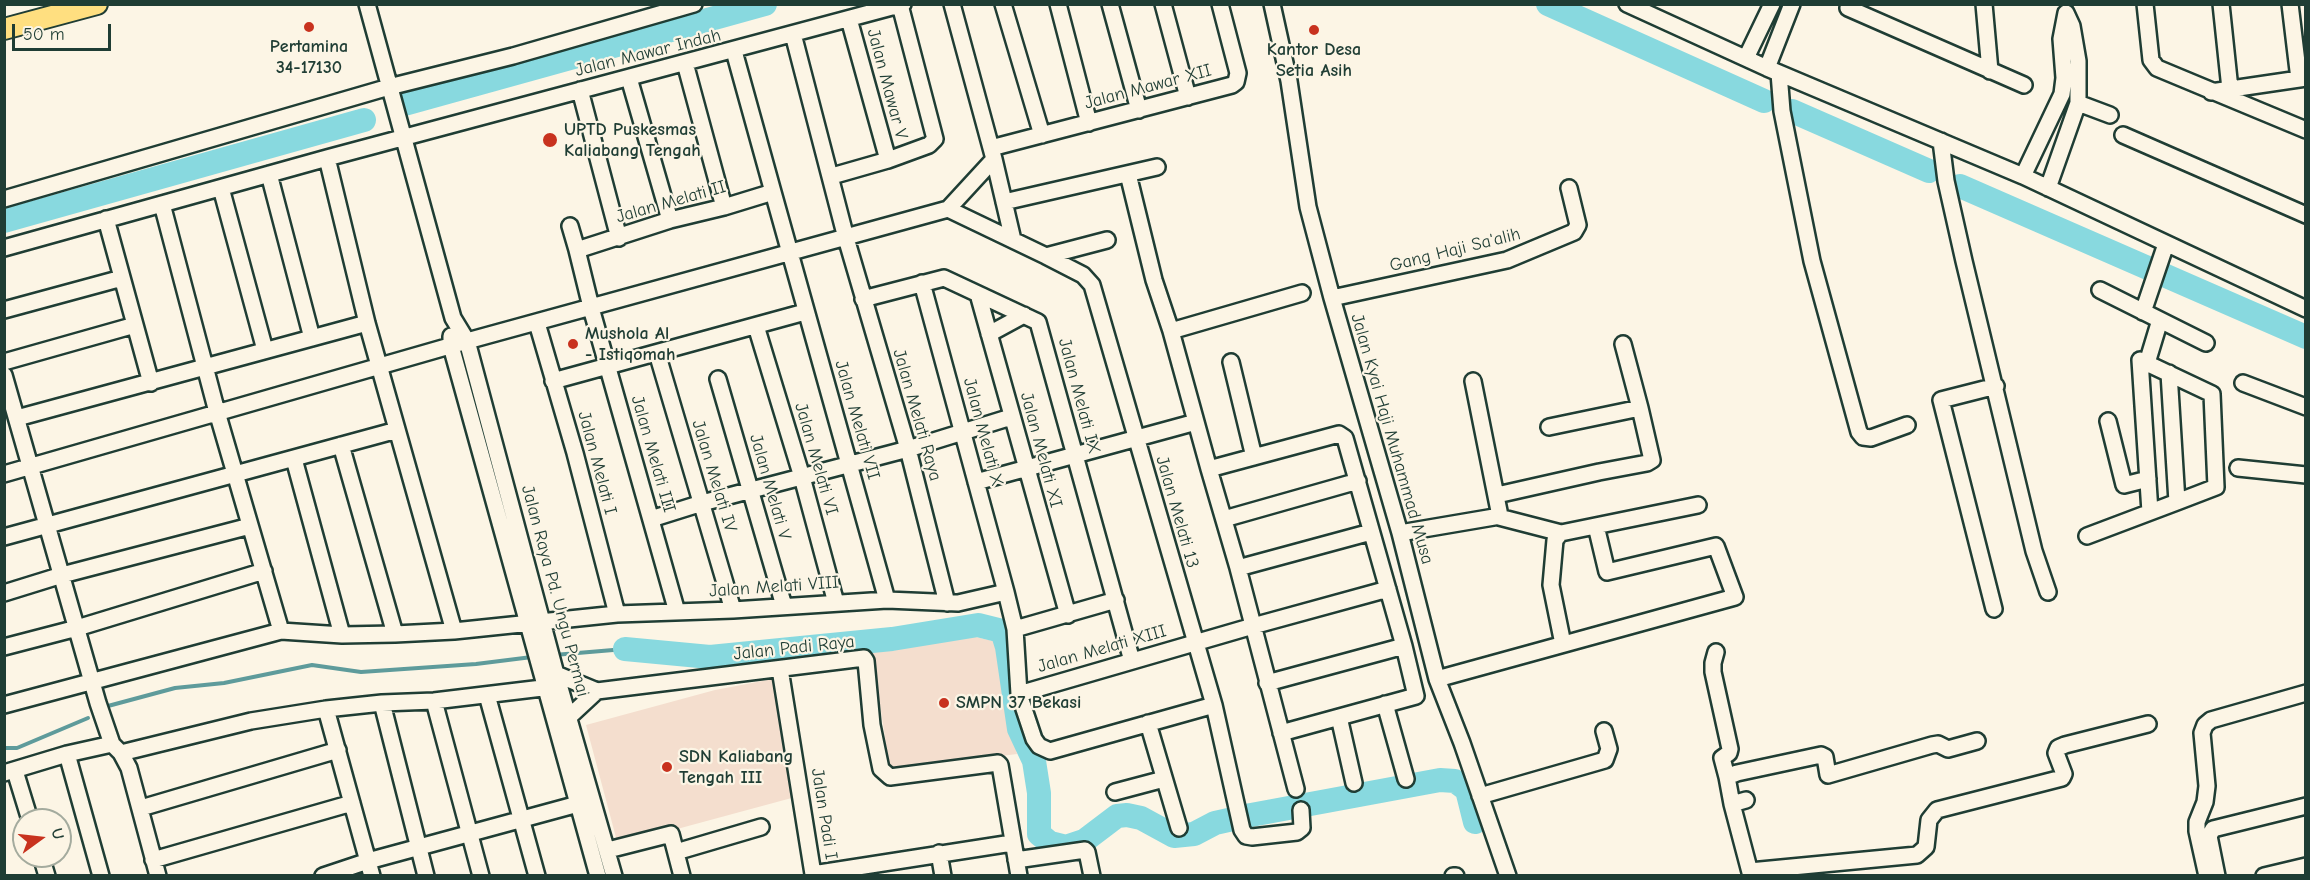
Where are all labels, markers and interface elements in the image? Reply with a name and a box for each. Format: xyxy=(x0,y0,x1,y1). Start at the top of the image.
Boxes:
scale bar xyxy=(15,12,114,50)
marker: Pertamina 34-17130 xyxy=(302,20,316,34)
marker: Kantor Desa Setia Asih xyxy=(1307,23,1321,37)
text: 50 m xyxy=(23,24,65,45)
street label: Jalan Mawar Indah xyxy=(573,24,723,82)
street label: Jalan Mawar V xyxy=(862,26,912,142)
place label: Pertamina 34-17130 xyxy=(270,36,348,78)
place label: Kantor Desa Setia Asih xyxy=(1267,39,1361,82)
street label: Jalan Mawar XII xyxy=(1082,60,1214,114)
place label: UPTD Puskesmas Kaliabang Tengah xyxy=(564,119,701,162)
marker: UPTD Puskesmas Kaliabang Tengah xyxy=(541,131,559,149)
street label: Jalan Melati II xyxy=(614,176,728,228)
street label: Gang Haji Sa'alih xyxy=(1387,223,1523,277)
street label: Jalan Kyai Haji Muhammad Musa xyxy=(1346,311,1438,567)
place label: Mushola Al - Istiqomah xyxy=(585,323,675,366)
street label: Jalan Melati IX xyxy=(1053,336,1105,456)
marker: Mushola Al - Istiqomah xyxy=(566,337,580,351)
street label: Jalan Melati Raya xyxy=(888,347,946,483)
street label: Jalan Melati VII xyxy=(830,358,884,482)
street label: Jalan Melati X xyxy=(958,375,1008,489)
street label: Jalan Melati XI xyxy=(1015,390,1067,510)
street label: Jalan Melati III xyxy=(626,393,680,515)
street label: Jalan Melati VI xyxy=(790,400,842,518)
street label: Jalan Melati I xyxy=(573,409,621,517)
street label: Jalan Melati IV xyxy=(687,417,741,535)
street label: Jalan Melati V xyxy=(745,432,795,542)
street label: Jalan Melati 13 xyxy=(1151,453,1203,571)
street label: Jalan Raya Pd. Ungu Permai xyxy=(516,483,594,699)
street label: Jalan Melati VIII xyxy=(708,572,840,602)
street label: Jalan Melati XIII xyxy=(1035,620,1169,678)
street label: Jalan Padi Raya xyxy=(732,631,856,665)
place label: SMPN 37 Bekasi xyxy=(956,692,1081,714)
marker: SMPN 37 Bekasi xyxy=(937,696,951,710)
place label: SDN Kaliabang Tengah III xyxy=(679,746,793,789)
marker: SDN Kaliabang Tengah III xyxy=(660,760,674,774)
street label: Jalan Padi I xyxy=(806,767,842,861)
north arrow xyxy=(12,808,72,868)
text: U xyxy=(47,826,68,841)

